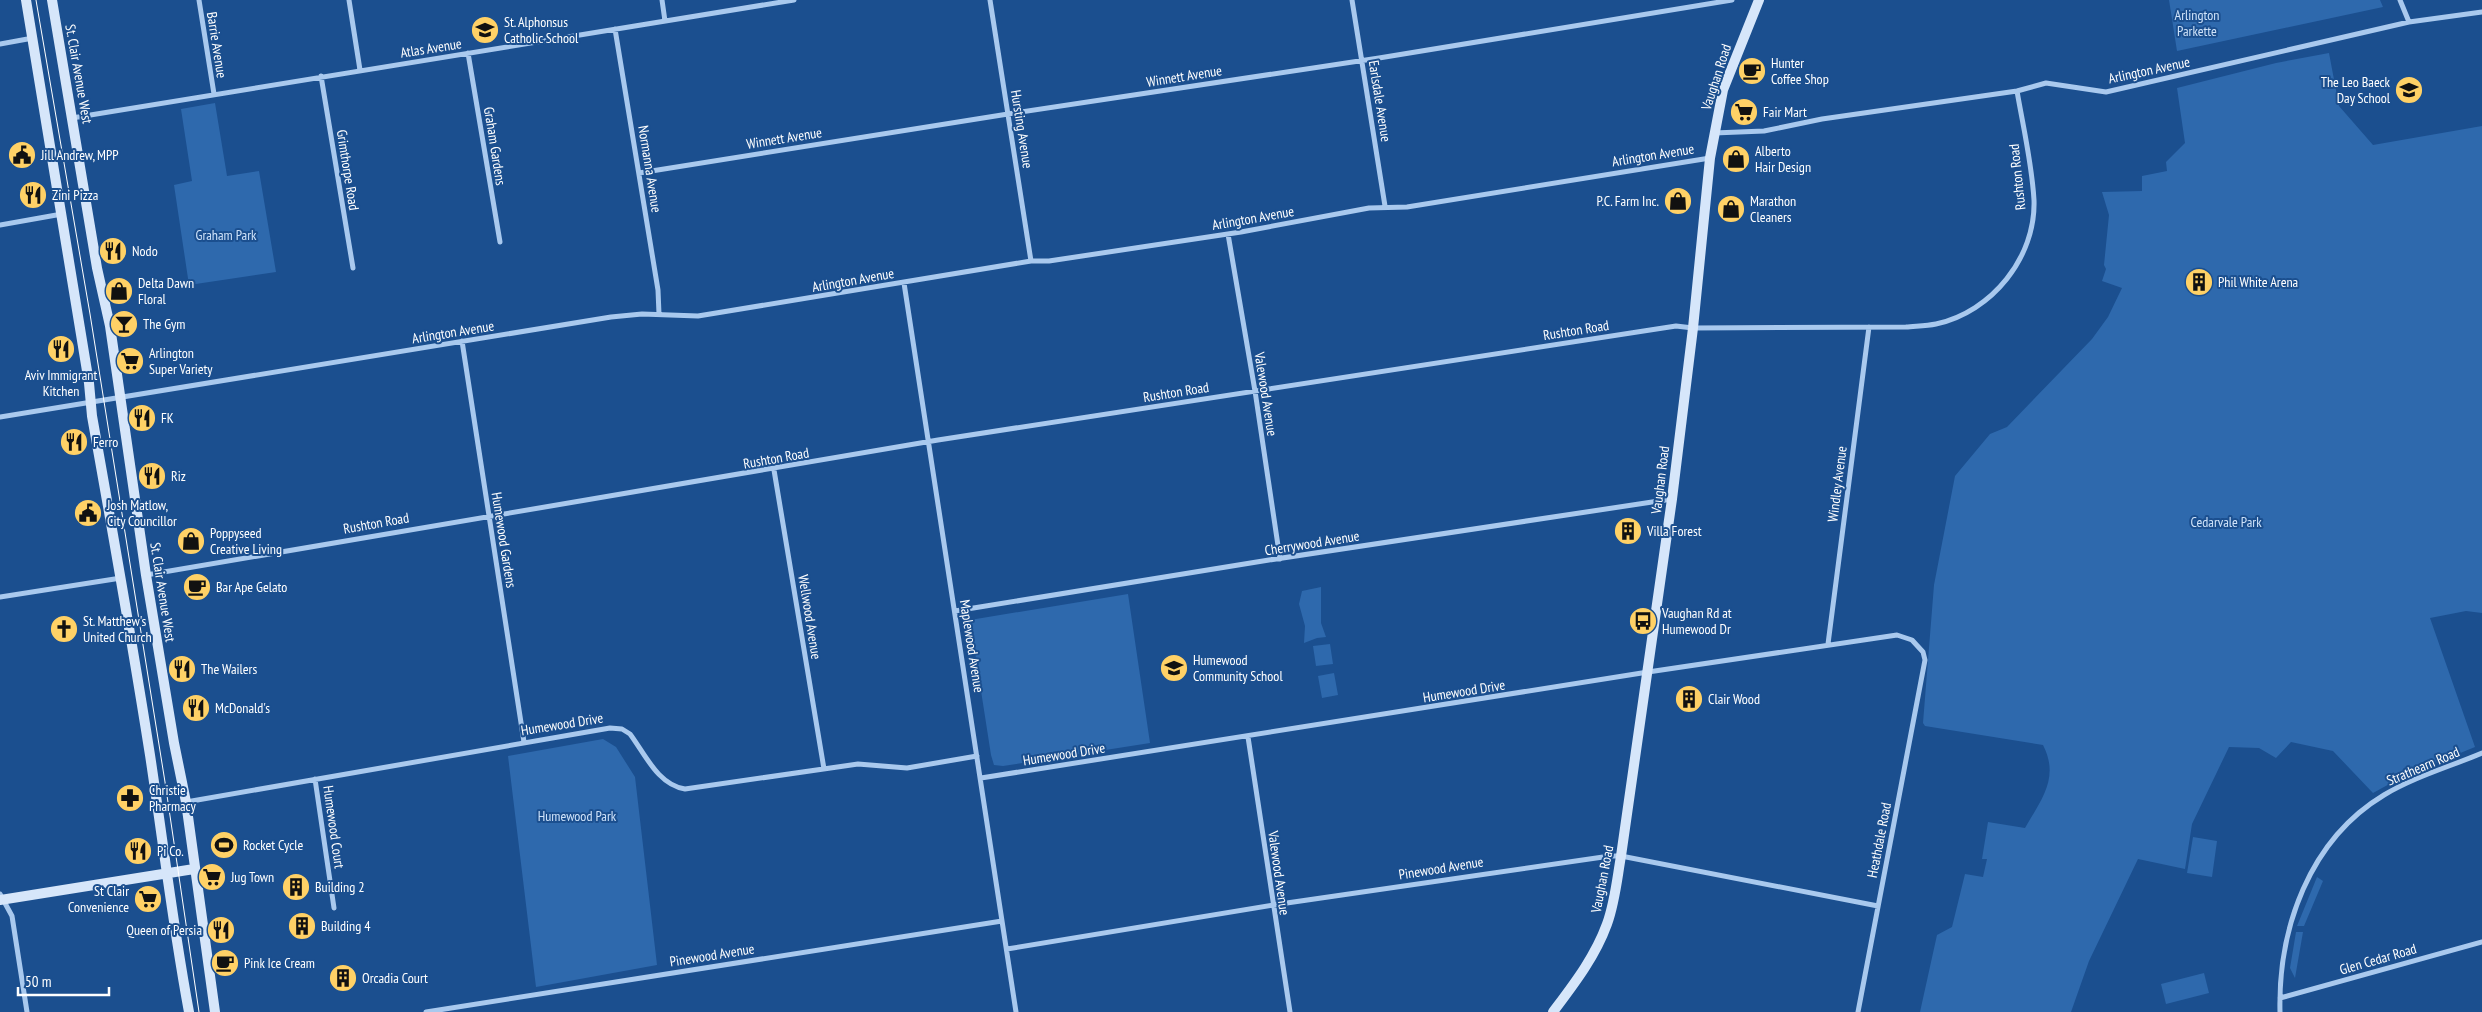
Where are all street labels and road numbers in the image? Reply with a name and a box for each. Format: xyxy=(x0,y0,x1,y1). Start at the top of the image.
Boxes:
street label: Barrie Avenue xyxy=(203,11,231,80)
street label: St. Clair Avenue West xyxy=(61,23,97,125)
street label: Atlas Avenue xyxy=(399,34,463,62)
street label: Vaughan Road xyxy=(1697,42,1735,113)
street label: Arlington Avenue xyxy=(2107,53,2192,87)
street label: Earlsdale Avenue xyxy=(1365,59,1395,143)
street label: Winnett Avenue xyxy=(1145,61,1223,91)
street label: Hursting Avenue xyxy=(1007,88,1037,170)
street label: Graham Gardens xyxy=(480,105,510,187)
street label: Winnett Avenue xyxy=(745,123,823,153)
street label: Normanna Avenue xyxy=(634,124,666,214)
street label: Grimthorpe Road xyxy=(333,128,363,212)
street label: Arlington Avenue xyxy=(1611,140,1696,170)
street label: Rushton Road xyxy=(2005,143,2029,211)
street label: Arlington Avenue xyxy=(1211,202,1296,234)
street label: Arlington Avenue xyxy=(811,264,896,296)
street label: Rushton Road xyxy=(1542,316,1610,344)
street label: Arlington Avenue xyxy=(411,317,496,347)
street label: Valewood Avenue xyxy=(1250,350,1282,437)
street label: Rushton Road xyxy=(1142,378,1210,406)
street label: Rushton Road xyxy=(742,443,810,473)
street label: Vaughan Road xyxy=(1647,445,1673,516)
street label: Windley Avenue xyxy=(1823,445,1851,523)
street label: Humewood Gardens xyxy=(488,491,520,589)
street label: Rushton Road xyxy=(342,508,410,538)
street label: Cherrywood Avenue xyxy=(1263,527,1361,559)
street label: St. Clair Avenue West xyxy=(146,541,180,643)
street label: Wellwood Avenue xyxy=(794,573,826,661)
street label: Maplewood Avenue xyxy=(956,598,988,694)
street label: Humewood Drive xyxy=(1422,676,1507,706)
street label: Humewood Drive xyxy=(520,709,605,739)
street label: Humewood Drive xyxy=(1022,739,1107,769)
street label: Strathearn Road xyxy=(2384,743,2462,789)
street label: Humewood Court xyxy=(319,784,349,870)
street label: Heathdale Road xyxy=(1863,801,1895,879)
street label: Valewood Avenue xyxy=(1264,829,1294,916)
street label: Vaughan Road xyxy=(1586,844,1617,915)
street label: Pinewood Avenue xyxy=(1397,852,1485,884)
street label: Pinewood Avenue xyxy=(668,939,756,971)
street label: Glen Cedar Road xyxy=(2337,939,2419,979)

